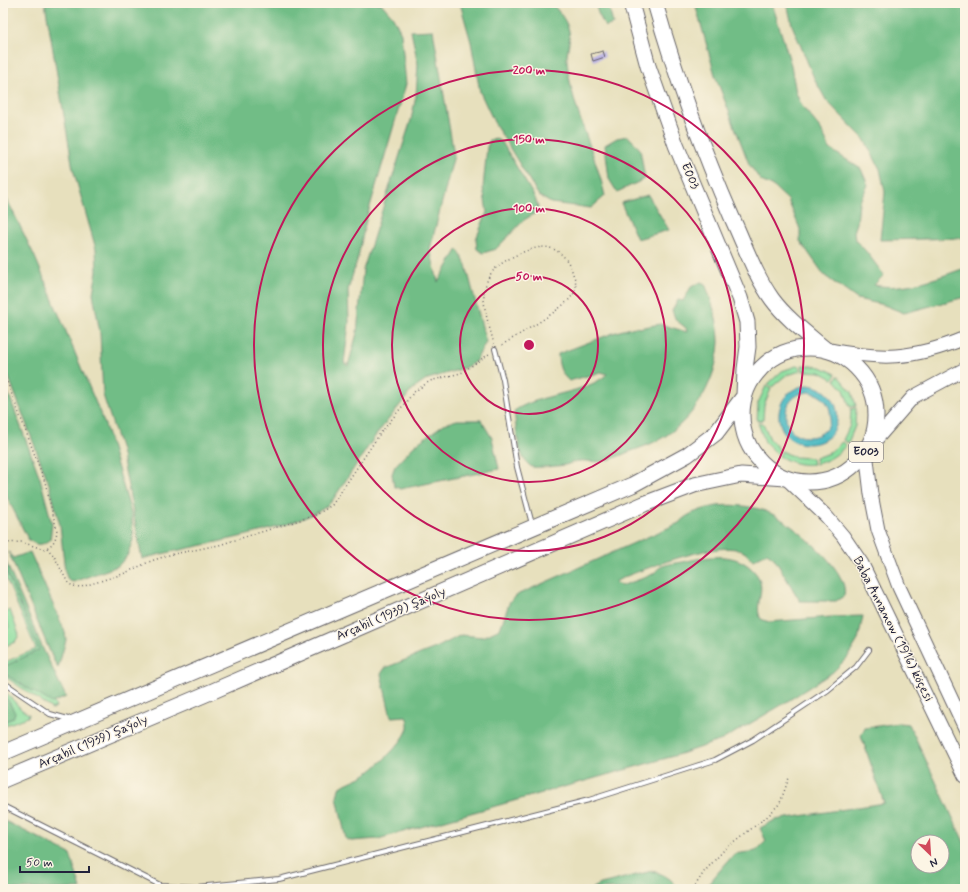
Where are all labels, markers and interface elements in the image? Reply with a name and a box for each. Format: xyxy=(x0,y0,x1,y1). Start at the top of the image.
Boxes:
text: 200 m xyxy=(513,63,546,79)
text: 150 m xyxy=(513,132,545,148)
street label: E003 xyxy=(677,160,703,193)
text: 100 m xyxy=(513,201,546,217)
text: 50 m xyxy=(516,269,543,285)
centre of rings xyxy=(522,338,536,352)
road number: E003 xyxy=(849,442,883,462)
street label: Baba Annanow (1916) köçesi xyxy=(849,553,937,705)
street label: Arçabil (1939) şaýoly xyxy=(334,583,449,645)
street label: Arçabil (1939) şaýoly xyxy=(36,711,151,773)
north arrow xyxy=(910,834,950,874)
scale bar xyxy=(20,848,89,874)
text: N xyxy=(928,854,940,870)
text: 50 m xyxy=(26,855,53,871)

